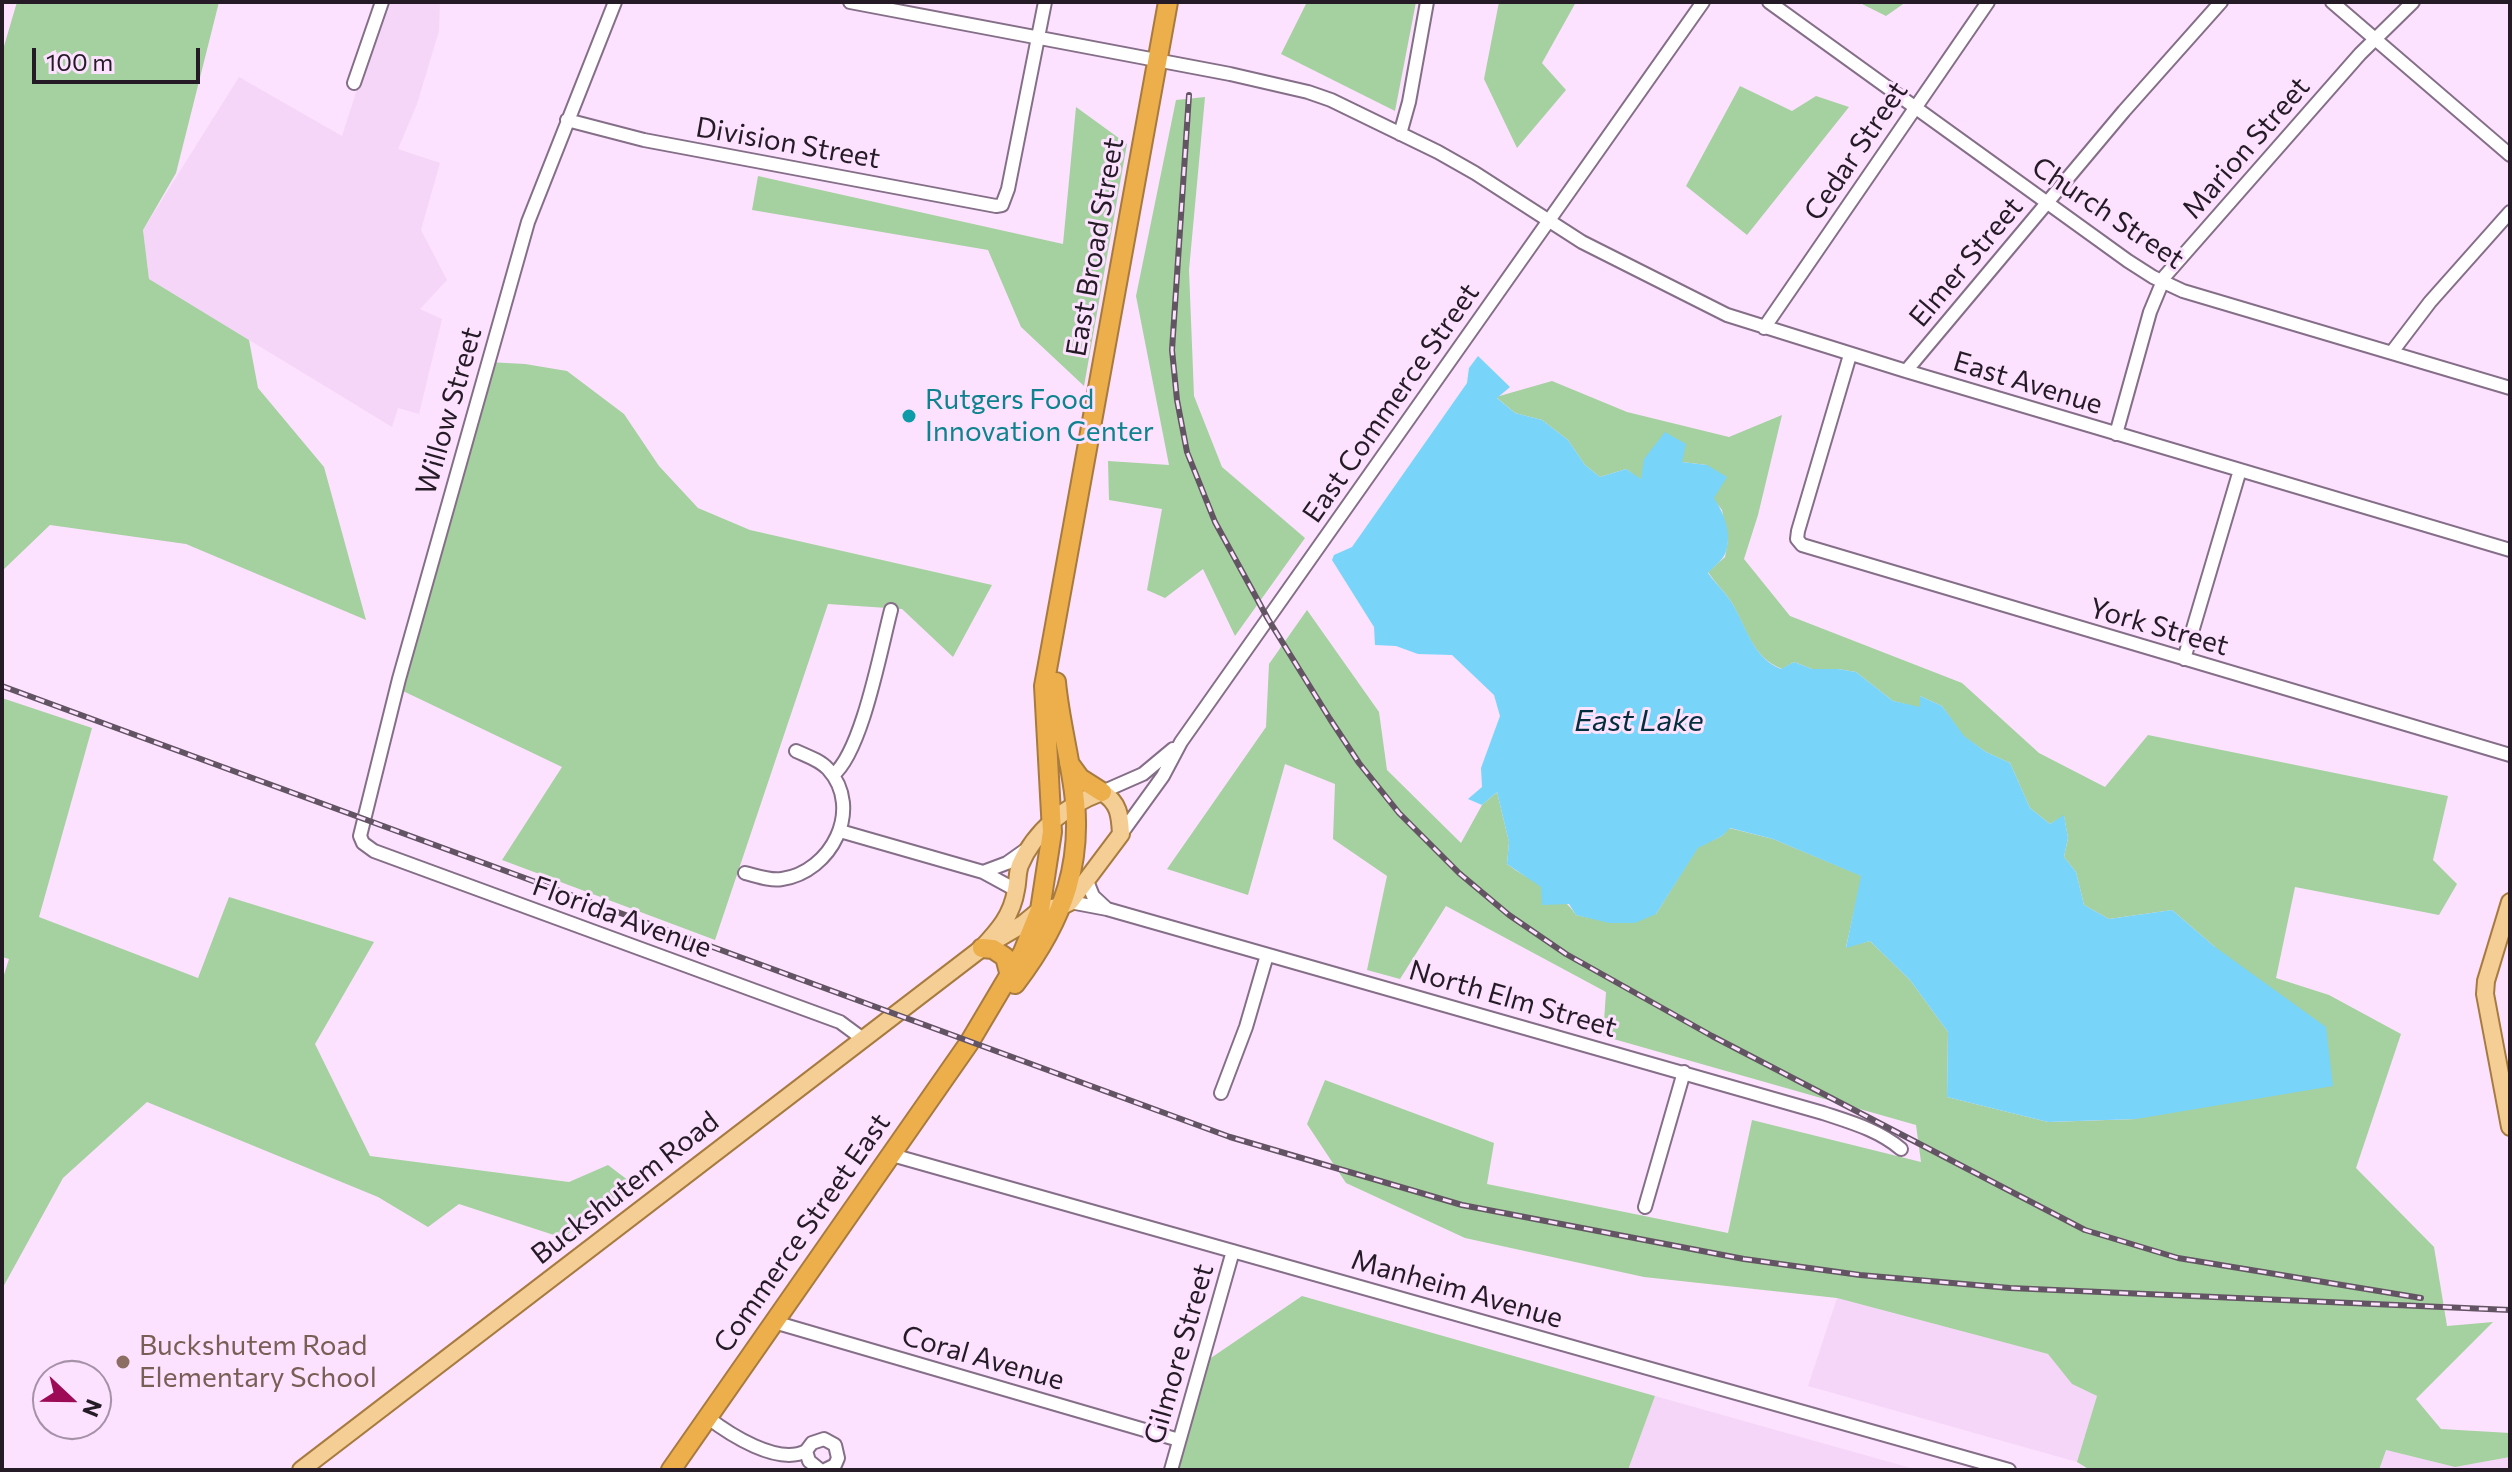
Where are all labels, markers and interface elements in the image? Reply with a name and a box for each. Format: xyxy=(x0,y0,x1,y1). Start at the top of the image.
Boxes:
scale bar xyxy=(36,32,204,82)
text: 100 m xyxy=(46,47,113,76)
street label: Marion Street xyxy=(2175,70,2317,226)
street label: Cedar Street xyxy=(1797,75,1915,227)
street label: Division Street xyxy=(693,110,883,176)
street label: East Broad Street xyxy=(1059,135,1131,359)
street label: Church Street xyxy=(2026,150,2190,276)
street label: Elmer Street xyxy=(1902,190,2030,334)
street label: East Commerce Street xyxy=(1296,277,1486,529)
street label: Willow Street xyxy=(409,323,489,499)
street label: East Avenue xyxy=(1949,344,2107,422)
place label: Rutgers Food Innovation Center xyxy=(925,383,1154,449)
marker: Rutgers Food Innovation Center xyxy=(900,407,918,425)
street label: York Street xyxy=(2086,591,2232,663)
water label: East Lake xyxy=(1574,703,1704,739)
street label: Florida Avenue xyxy=(528,869,716,965)
street label: North Elm Street xyxy=(1405,953,1621,1045)
street label: Buckshutem Road xyxy=(525,1104,725,1272)
street label: Commerce Street East xyxy=(707,1107,897,1359)
street label: Manheim Avenue xyxy=(1347,1243,1567,1335)
street label: Gilmore Street xyxy=(1137,1260,1221,1448)
street label: Coral Avenue xyxy=(898,1319,1068,1397)
place label: Buckshutem Road Elementary School xyxy=(139,1329,377,1395)
marker: Buckshutem Road Elementary School xyxy=(114,1353,132,1371)
north arrow xyxy=(32,1360,112,1440)
text: N xyxy=(77,1396,108,1421)

